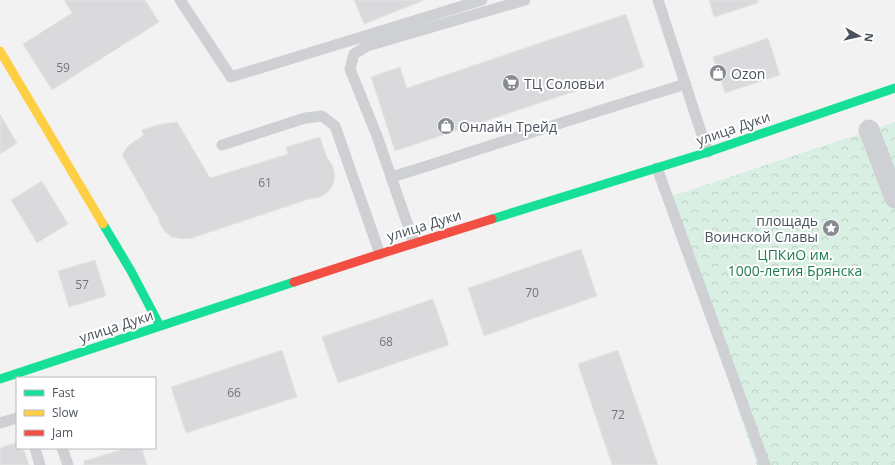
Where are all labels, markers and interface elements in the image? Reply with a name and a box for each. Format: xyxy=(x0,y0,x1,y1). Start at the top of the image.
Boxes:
north arrow xyxy=(839,16,879,56)
text: N xyxy=(861,32,877,43)
house number: 59 xyxy=(56,59,70,76)
shop icon: Ozon xyxy=(708,63,728,83)
place label: Ozon xyxy=(731,64,765,83)
supermarket icon: ТЦ Соловьи xyxy=(501,73,521,93)
place label: ТЦ Соловьи xyxy=(524,74,605,93)
street label: улица Дуки xyxy=(694,107,772,149)
shop icon: Онлайн Трейд xyxy=(436,116,456,136)
place label: Онлайн Трейд xyxy=(459,117,557,136)
house number: 61 xyxy=(258,174,272,191)
street label: улица Дуки xyxy=(384,205,464,245)
place label: площадь Воинской Славы xyxy=(704,211,818,246)
place icon: площадь Воинской Славы xyxy=(821,218,841,238)
park label: ЦПКиО им. 1000-летия Брянска xyxy=(728,245,862,280)
house number: 57 xyxy=(75,276,89,293)
house number: 70 xyxy=(525,284,539,301)
street label: улица Дуки xyxy=(77,305,155,347)
house number: 68 xyxy=(379,333,393,350)
legend xyxy=(16,377,156,449)
text: Fast xyxy=(52,384,75,401)
house number: 66 xyxy=(227,384,241,401)
text: Slow xyxy=(52,404,79,421)
house number: 72 xyxy=(611,406,625,423)
text: Jam xyxy=(51,424,73,441)

